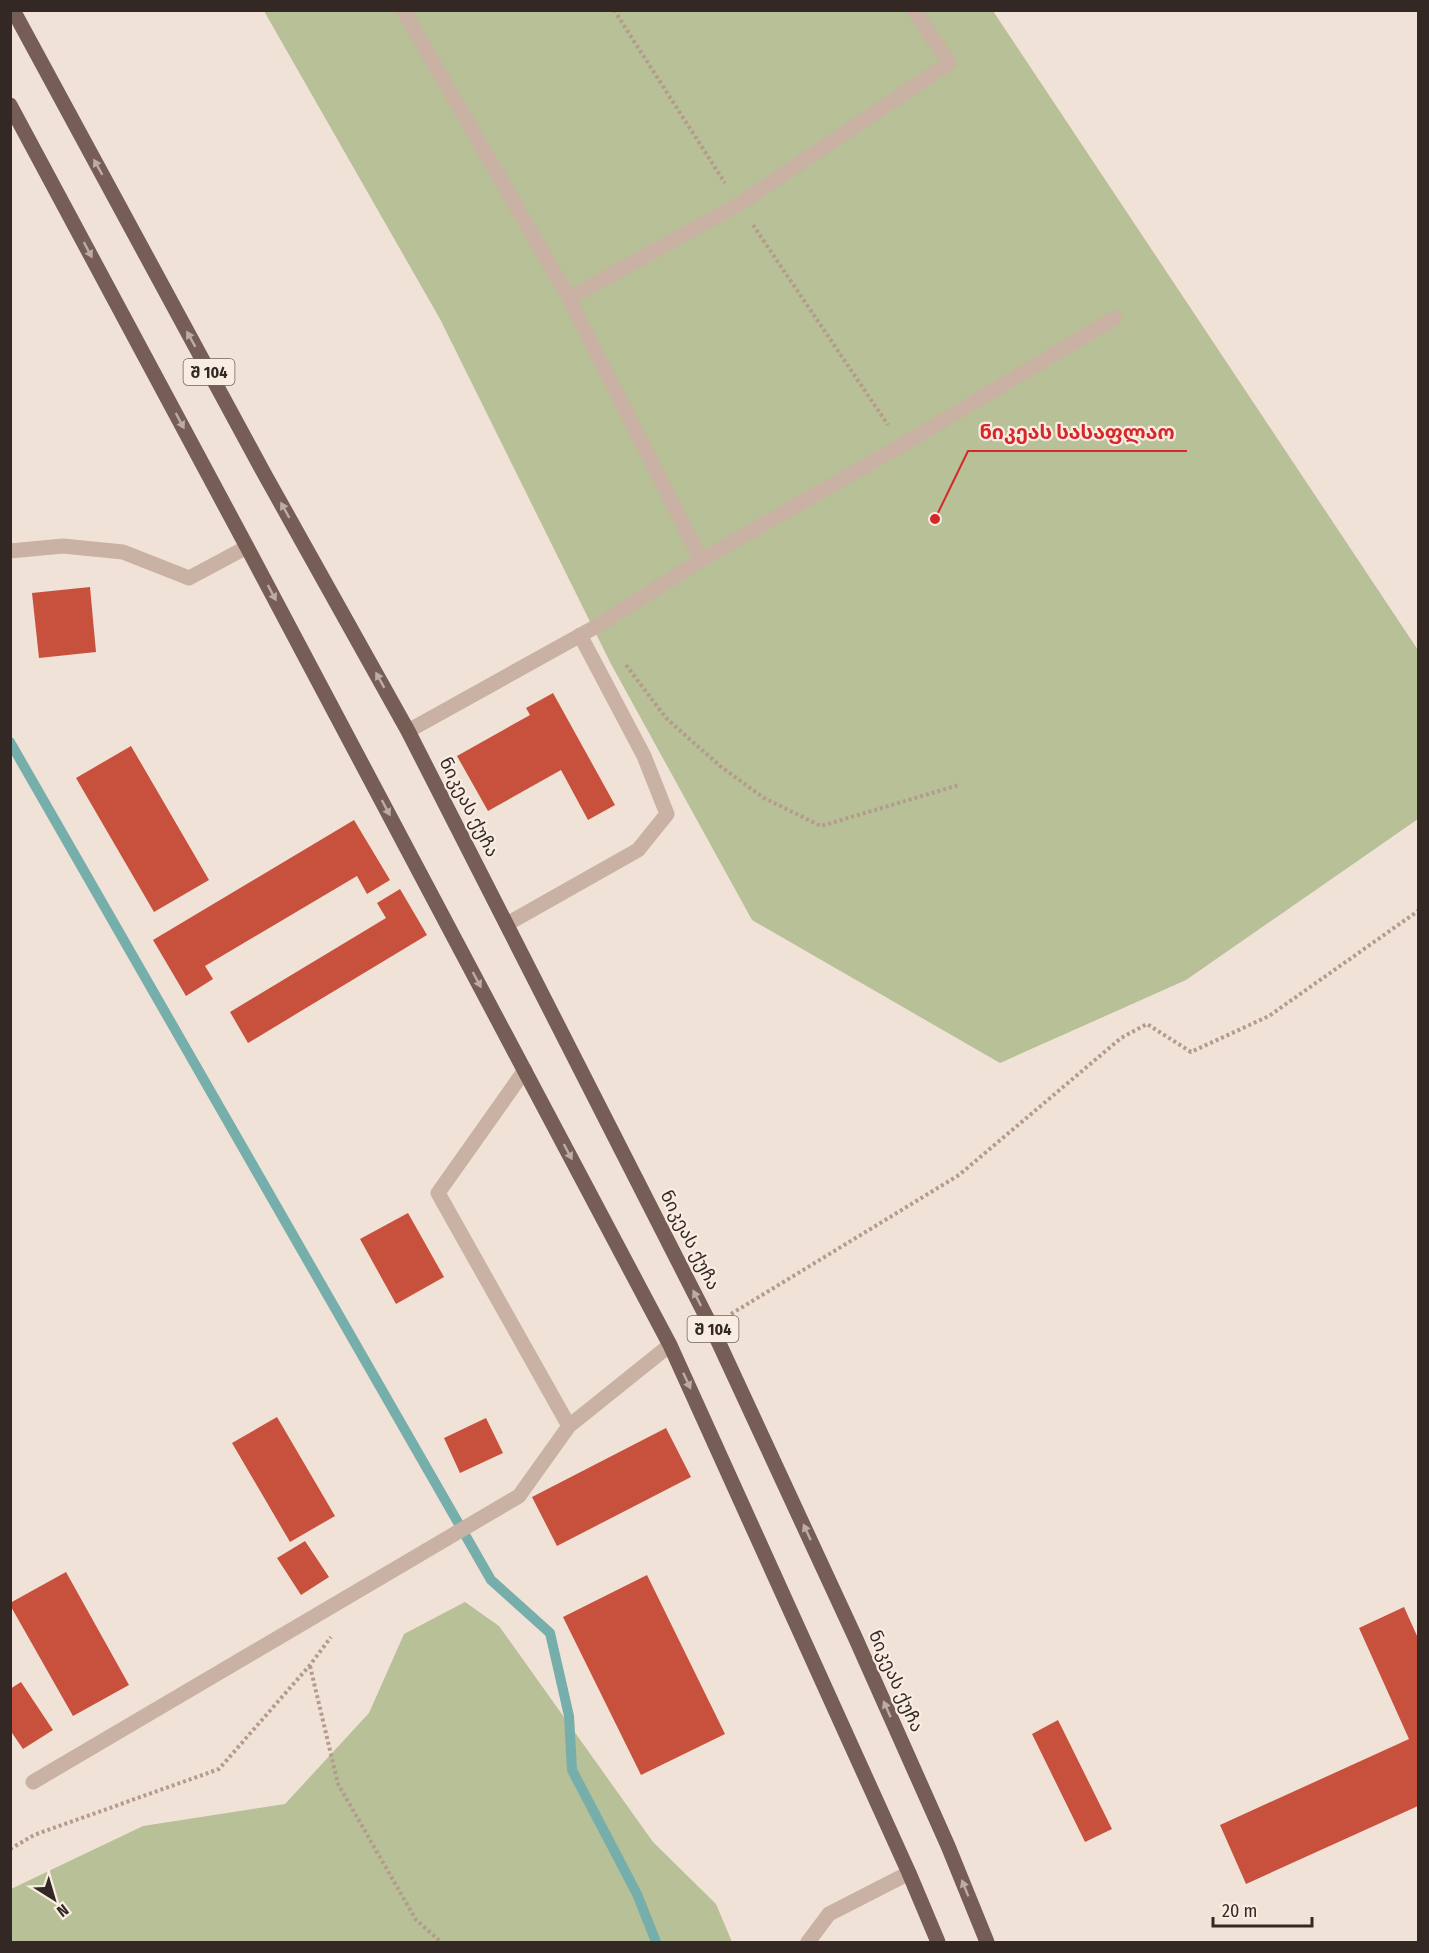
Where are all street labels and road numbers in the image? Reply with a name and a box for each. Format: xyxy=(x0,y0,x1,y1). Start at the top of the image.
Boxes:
road number: შ 104 xyxy=(184,359,234,385)
street label: ნიკეას ქუჩა xyxy=(434,754,504,860)
street label: ნიკეას ქუჩა xyxy=(655,1187,725,1293)
road number: შ 104 xyxy=(688,1316,738,1342)
street label: ნიკეას ქუჩა xyxy=(864,1627,928,1735)

